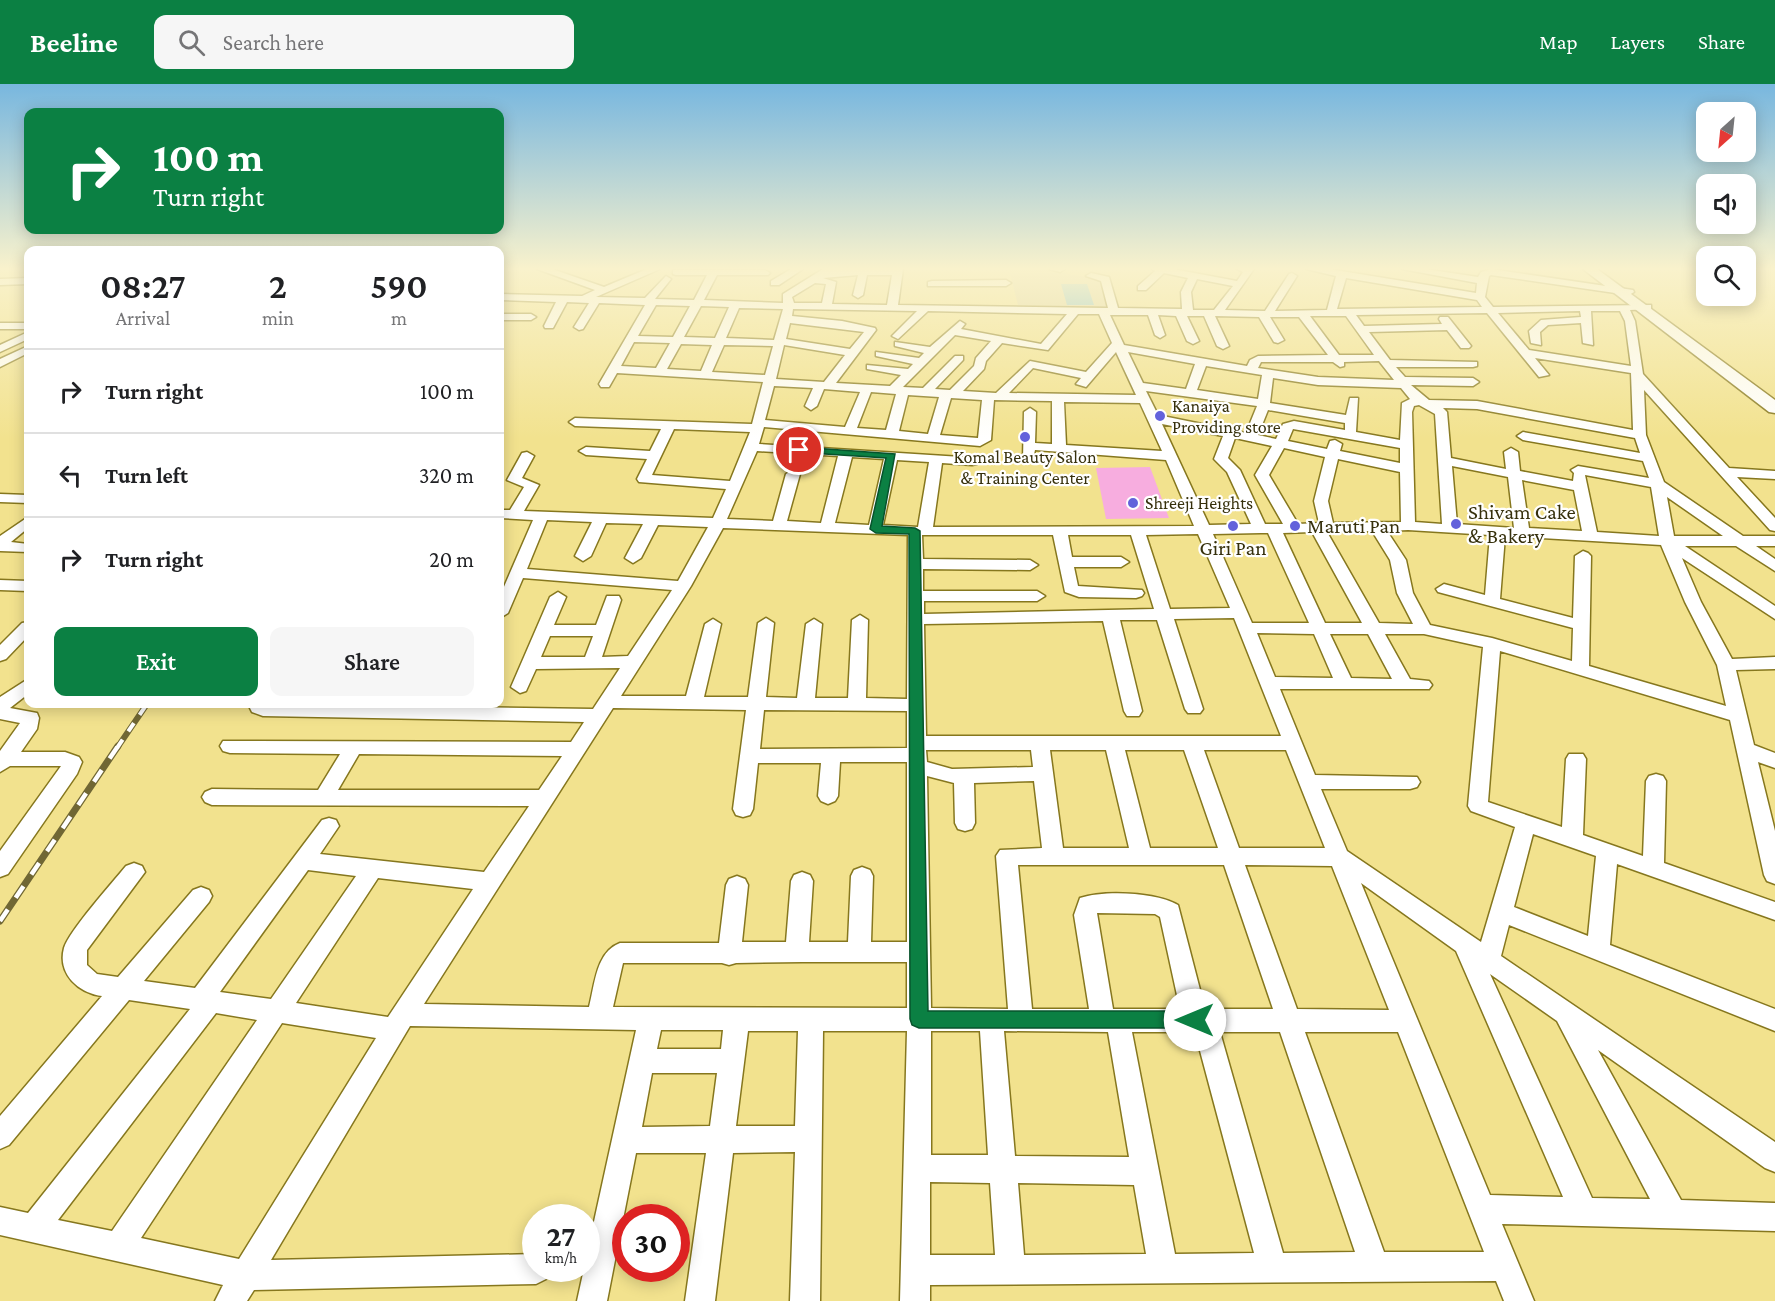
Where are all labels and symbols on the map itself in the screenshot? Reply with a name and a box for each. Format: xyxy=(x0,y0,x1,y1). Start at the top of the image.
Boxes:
north arrow xyxy=(1696,102,1756,162)
place label: Kanaiya Providing store xyxy=(1172,396,1281,437)
marker: Kanaiya Providing store xyxy=(1153,409,1167,423)
pin xyxy=(773,424,824,475)
marker: Komal Beauty Salon & Training Center xyxy=(1018,430,1032,444)
place label: Komal Beauty Salon & Training Center xyxy=(953,447,1097,488)
place label: Shreeji Heights xyxy=(1145,493,1253,514)
marker: Shreeji Heights xyxy=(1126,496,1140,510)
place label: Shivam Cake & Bakery xyxy=(1468,500,1576,548)
place label: Maruti Pan xyxy=(1307,514,1400,538)
marker: Shivam Cake & Bakery xyxy=(1449,517,1463,531)
marker: Giri Pan xyxy=(1226,519,1240,533)
marker: Maruti Pan xyxy=(1288,519,1302,533)
place label: Giri Pan xyxy=(1200,536,1266,560)
position arrow xyxy=(1163,988,1227,1052)
speed limit sign: 30 xyxy=(612,1204,690,1282)

